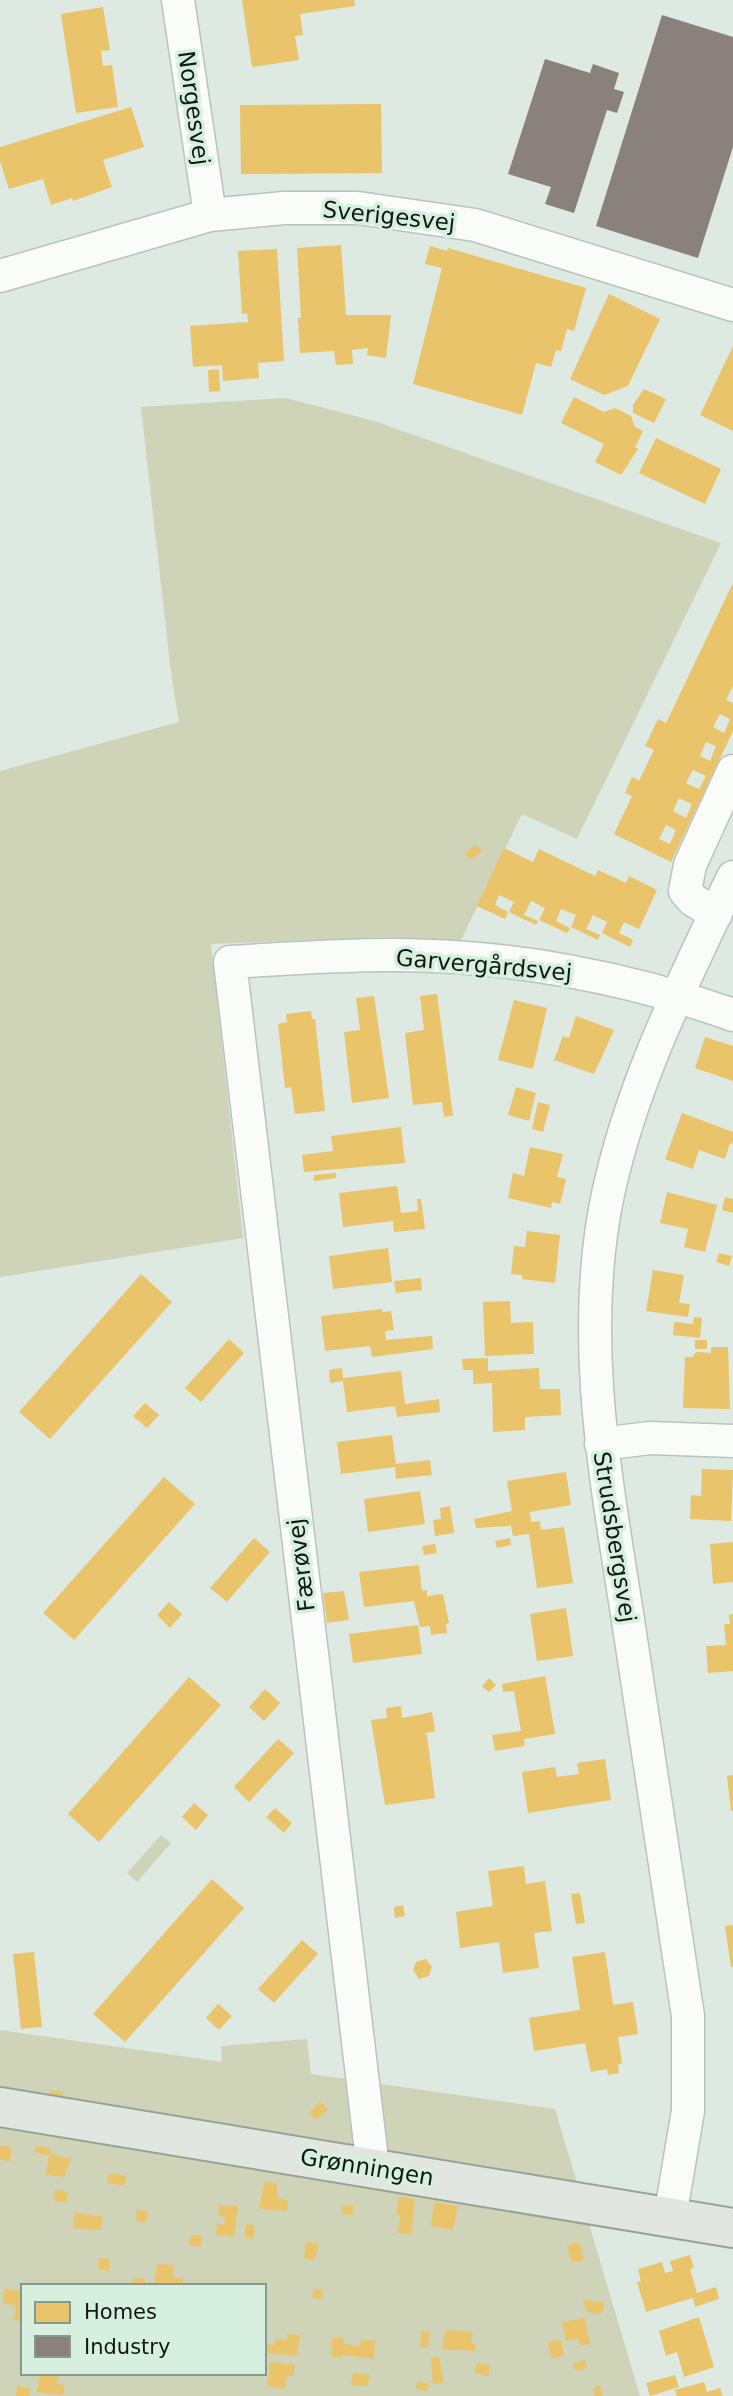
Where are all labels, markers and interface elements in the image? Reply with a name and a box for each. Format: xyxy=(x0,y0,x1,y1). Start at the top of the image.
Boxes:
street label: Norgesvej xyxy=(173,49,215,167)
street label: Sverigesvej xyxy=(321,196,457,236)
street label: Garvergårdsvej xyxy=(395,943,573,986)
street label: Strudsbergsvej xyxy=(589,1450,641,1624)
street label: Færøvej xyxy=(282,1517,320,1613)
street label: Grønningen xyxy=(298,2144,436,2190)
legend xyxy=(21,2284,266,2375)
text: Homes xyxy=(84,2300,157,2324)
text: Industry xyxy=(84,2335,170,2359)

